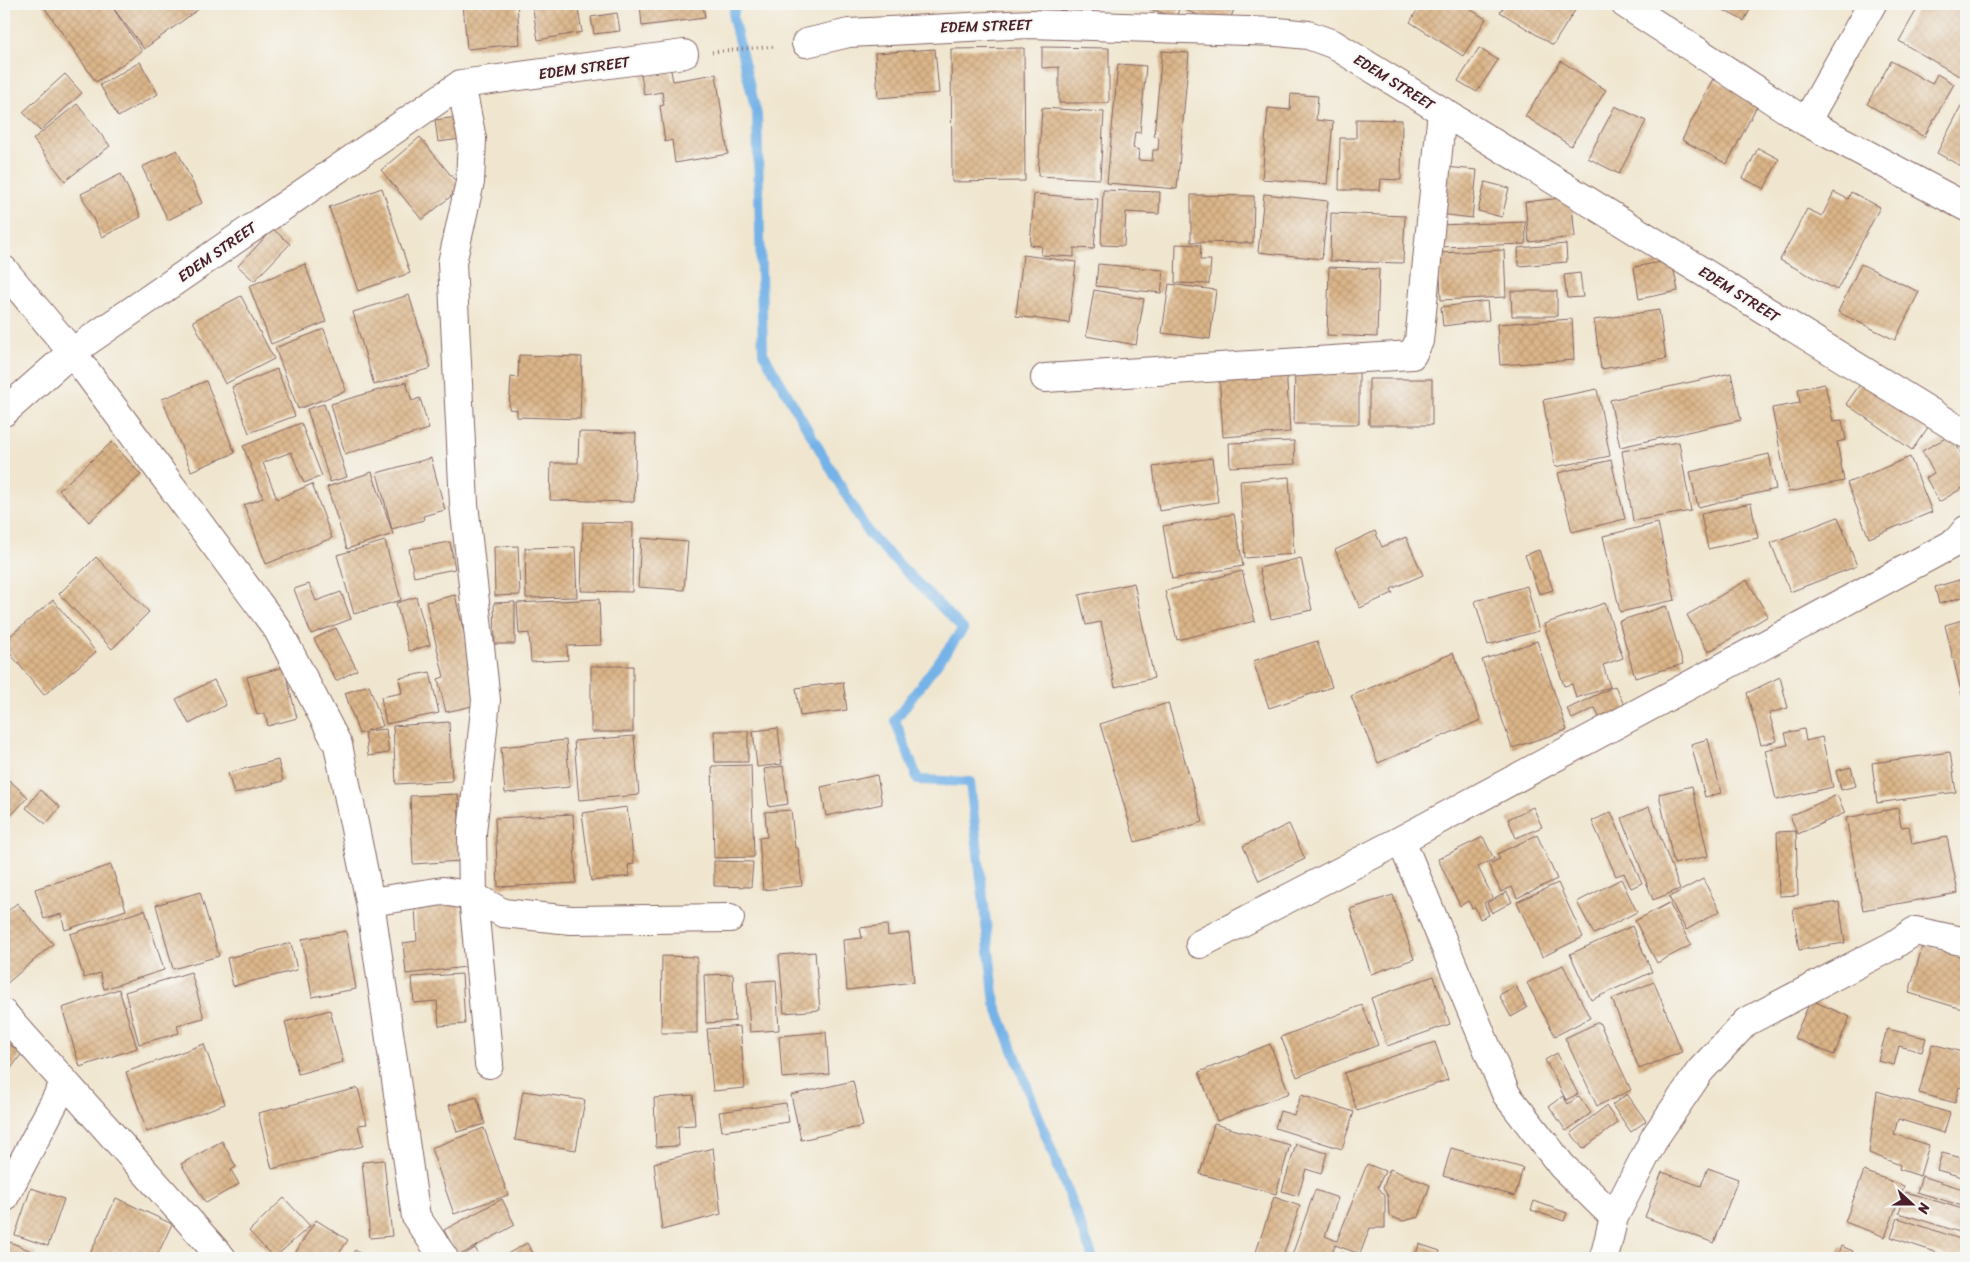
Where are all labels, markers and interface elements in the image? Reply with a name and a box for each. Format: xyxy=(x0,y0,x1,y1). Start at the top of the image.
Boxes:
street label: EDEM STREET xyxy=(940,11,1034,41)
street label: EDEM STREET xyxy=(1348,47,1441,118)
street label: EDEM STREET xyxy=(537,49,633,87)
street label: EDEM STREET xyxy=(172,214,263,289)
street label: EDEM STREET xyxy=(1693,259,1786,330)
north arrow xyxy=(1888,1180,1938,1230)
text: N xyxy=(1910,1199,1937,1218)

